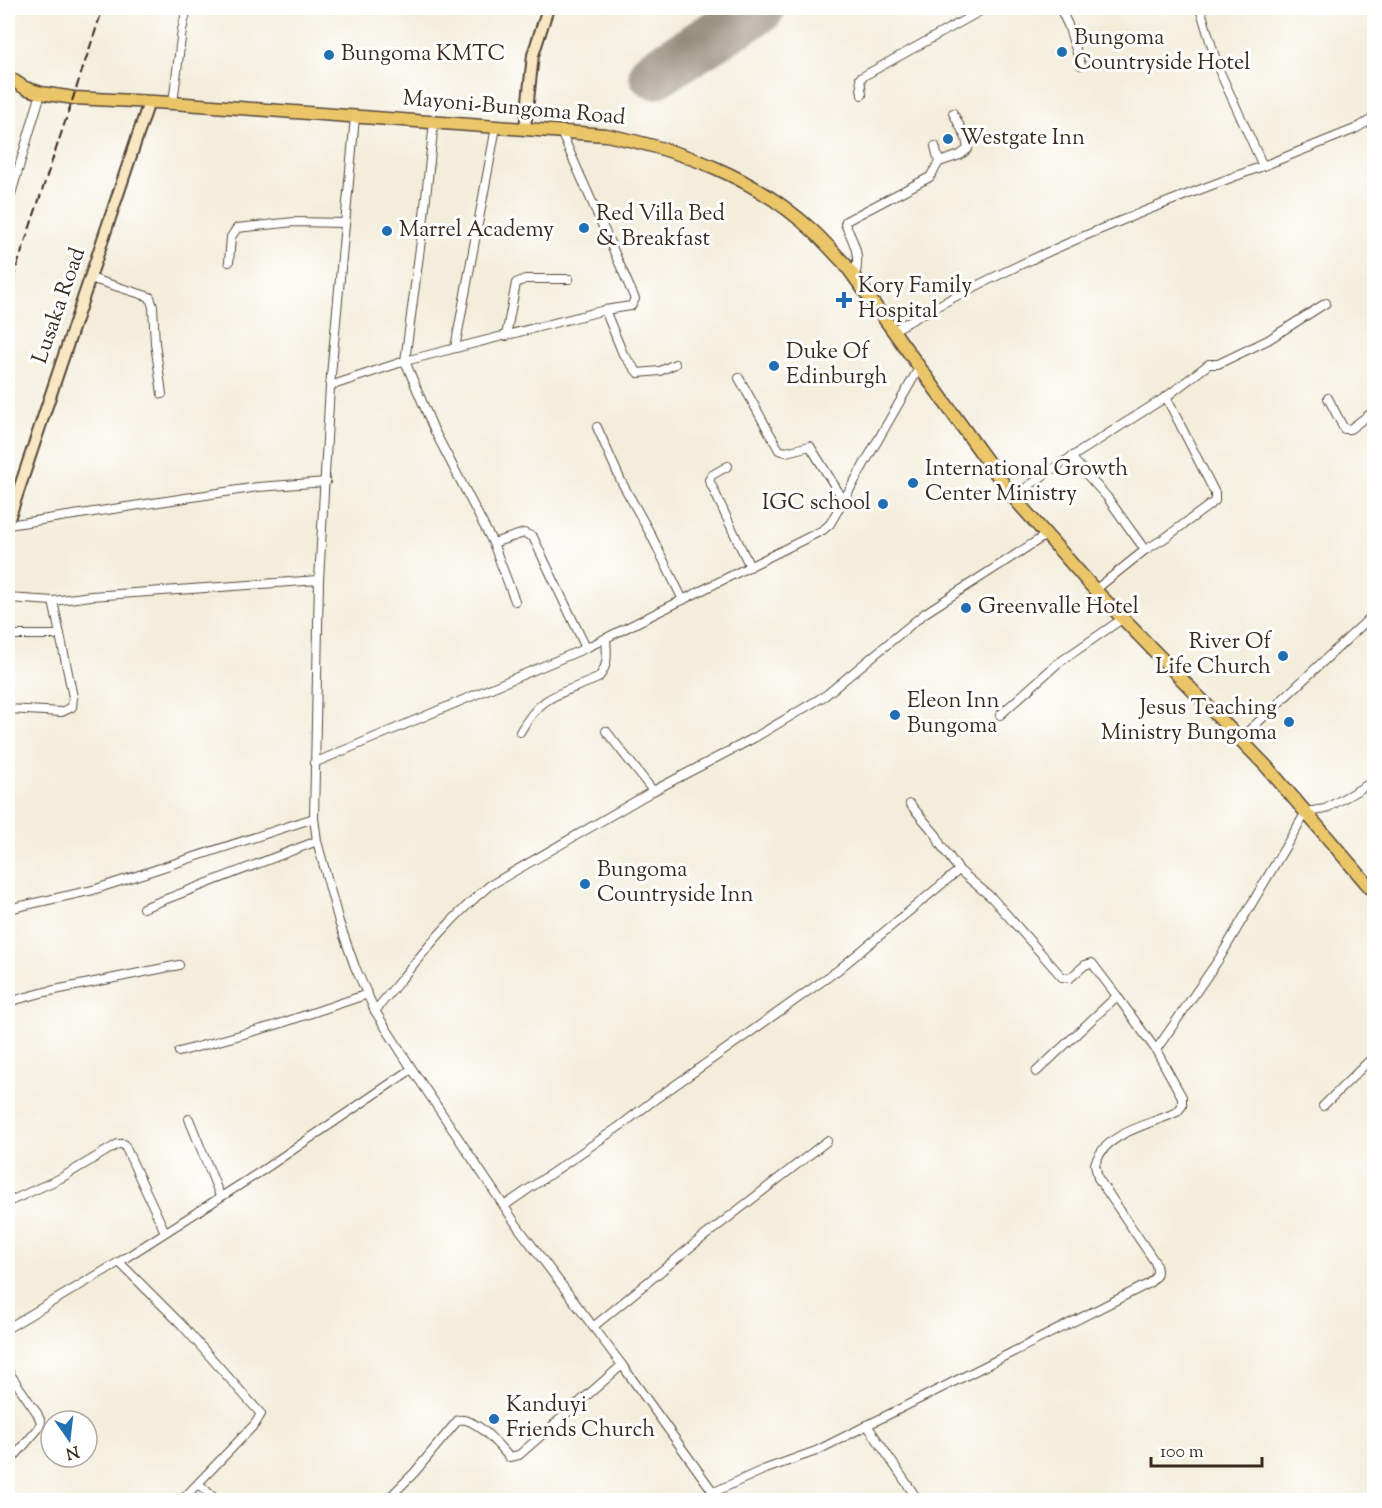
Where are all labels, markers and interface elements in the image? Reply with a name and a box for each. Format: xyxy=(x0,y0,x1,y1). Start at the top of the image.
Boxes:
place label: Bungoma Countryside Hotel xyxy=(1074,23,1250,80)
place label: Bungoma KMTC xyxy=(341,39,505,71)
marker: Bungoma Countryside Hotel xyxy=(1055,45,1069,59)
marker: Bungoma KMTC xyxy=(322,48,336,62)
street label: Mayoni-Bungoma Road xyxy=(401,83,627,135)
place label: Westgate Inn xyxy=(960,123,1085,155)
marker: Westgate Inn xyxy=(941,132,955,146)
place label: Red Villa Bed & Breakfast xyxy=(596,199,725,256)
place label: Marrel Academy xyxy=(399,215,554,247)
marker: Red Villa Bed & Breakfast xyxy=(577,221,591,235)
marker: Marrel Academy xyxy=(380,224,394,238)
street label: Lusaka Road xyxy=(25,244,95,368)
place label: Kory Family Hospital xyxy=(858,271,972,328)
marker: Kory Family Hospital xyxy=(835,291,853,309)
place label: Duke Of Edinburgh xyxy=(786,337,887,394)
marker: Duke Of Edinburgh xyxy=(767,359,781,373)
place label: International Growth Center Ministry xyxy=(925,454,1128,511)
marker: International Growth Center Ministry xyxy=(906,476,920,490)
place label: IGC school xyxy=(762,488,871,520)
marker: IGC school xyxy=(876,497,890,511)
place label: Greenvalle Hotel xyxy=(978,592,1139,624)
marker: Greenvalle Hotel xyxy=(959,601,973,615)
place label: River Of Life Church xyxy=(1155,627,1272,684)
marker: River Of Life Church xyxy=(1276,649,1290,663)
place label: Eleon Inn Bungoma xyxy=(907,686,999,743)
place label: Jesus Teaching Ministry Bungoma xyxy=(1101,693,1277,750)
marker: Eleon Inn Bungoma xyxy=(888,708,902,722)
marker: Jesus Teaching Ministry Bungoma xyxy=(1282,715,1296,729)
place label: Bungoma Countryside Inn xyxy=(597,855,754,912)
marker: Bungoma Countryside Inn xyxy=(578,877,592,891)
place label: Kanduyi Friends Church xyxy=(506,1390,655,1447)
north arrow xyxy=(39,1409,99,1469)
marker: Kanduyi Friends Church xyxy=(487,1412,501,1426)
scale bar xyxy=(1151,1430,1262,1468)
text: N xyxy=(63,1438,81,1464)
text: 100 m xyxy=(1160,1440,1204,1466)

